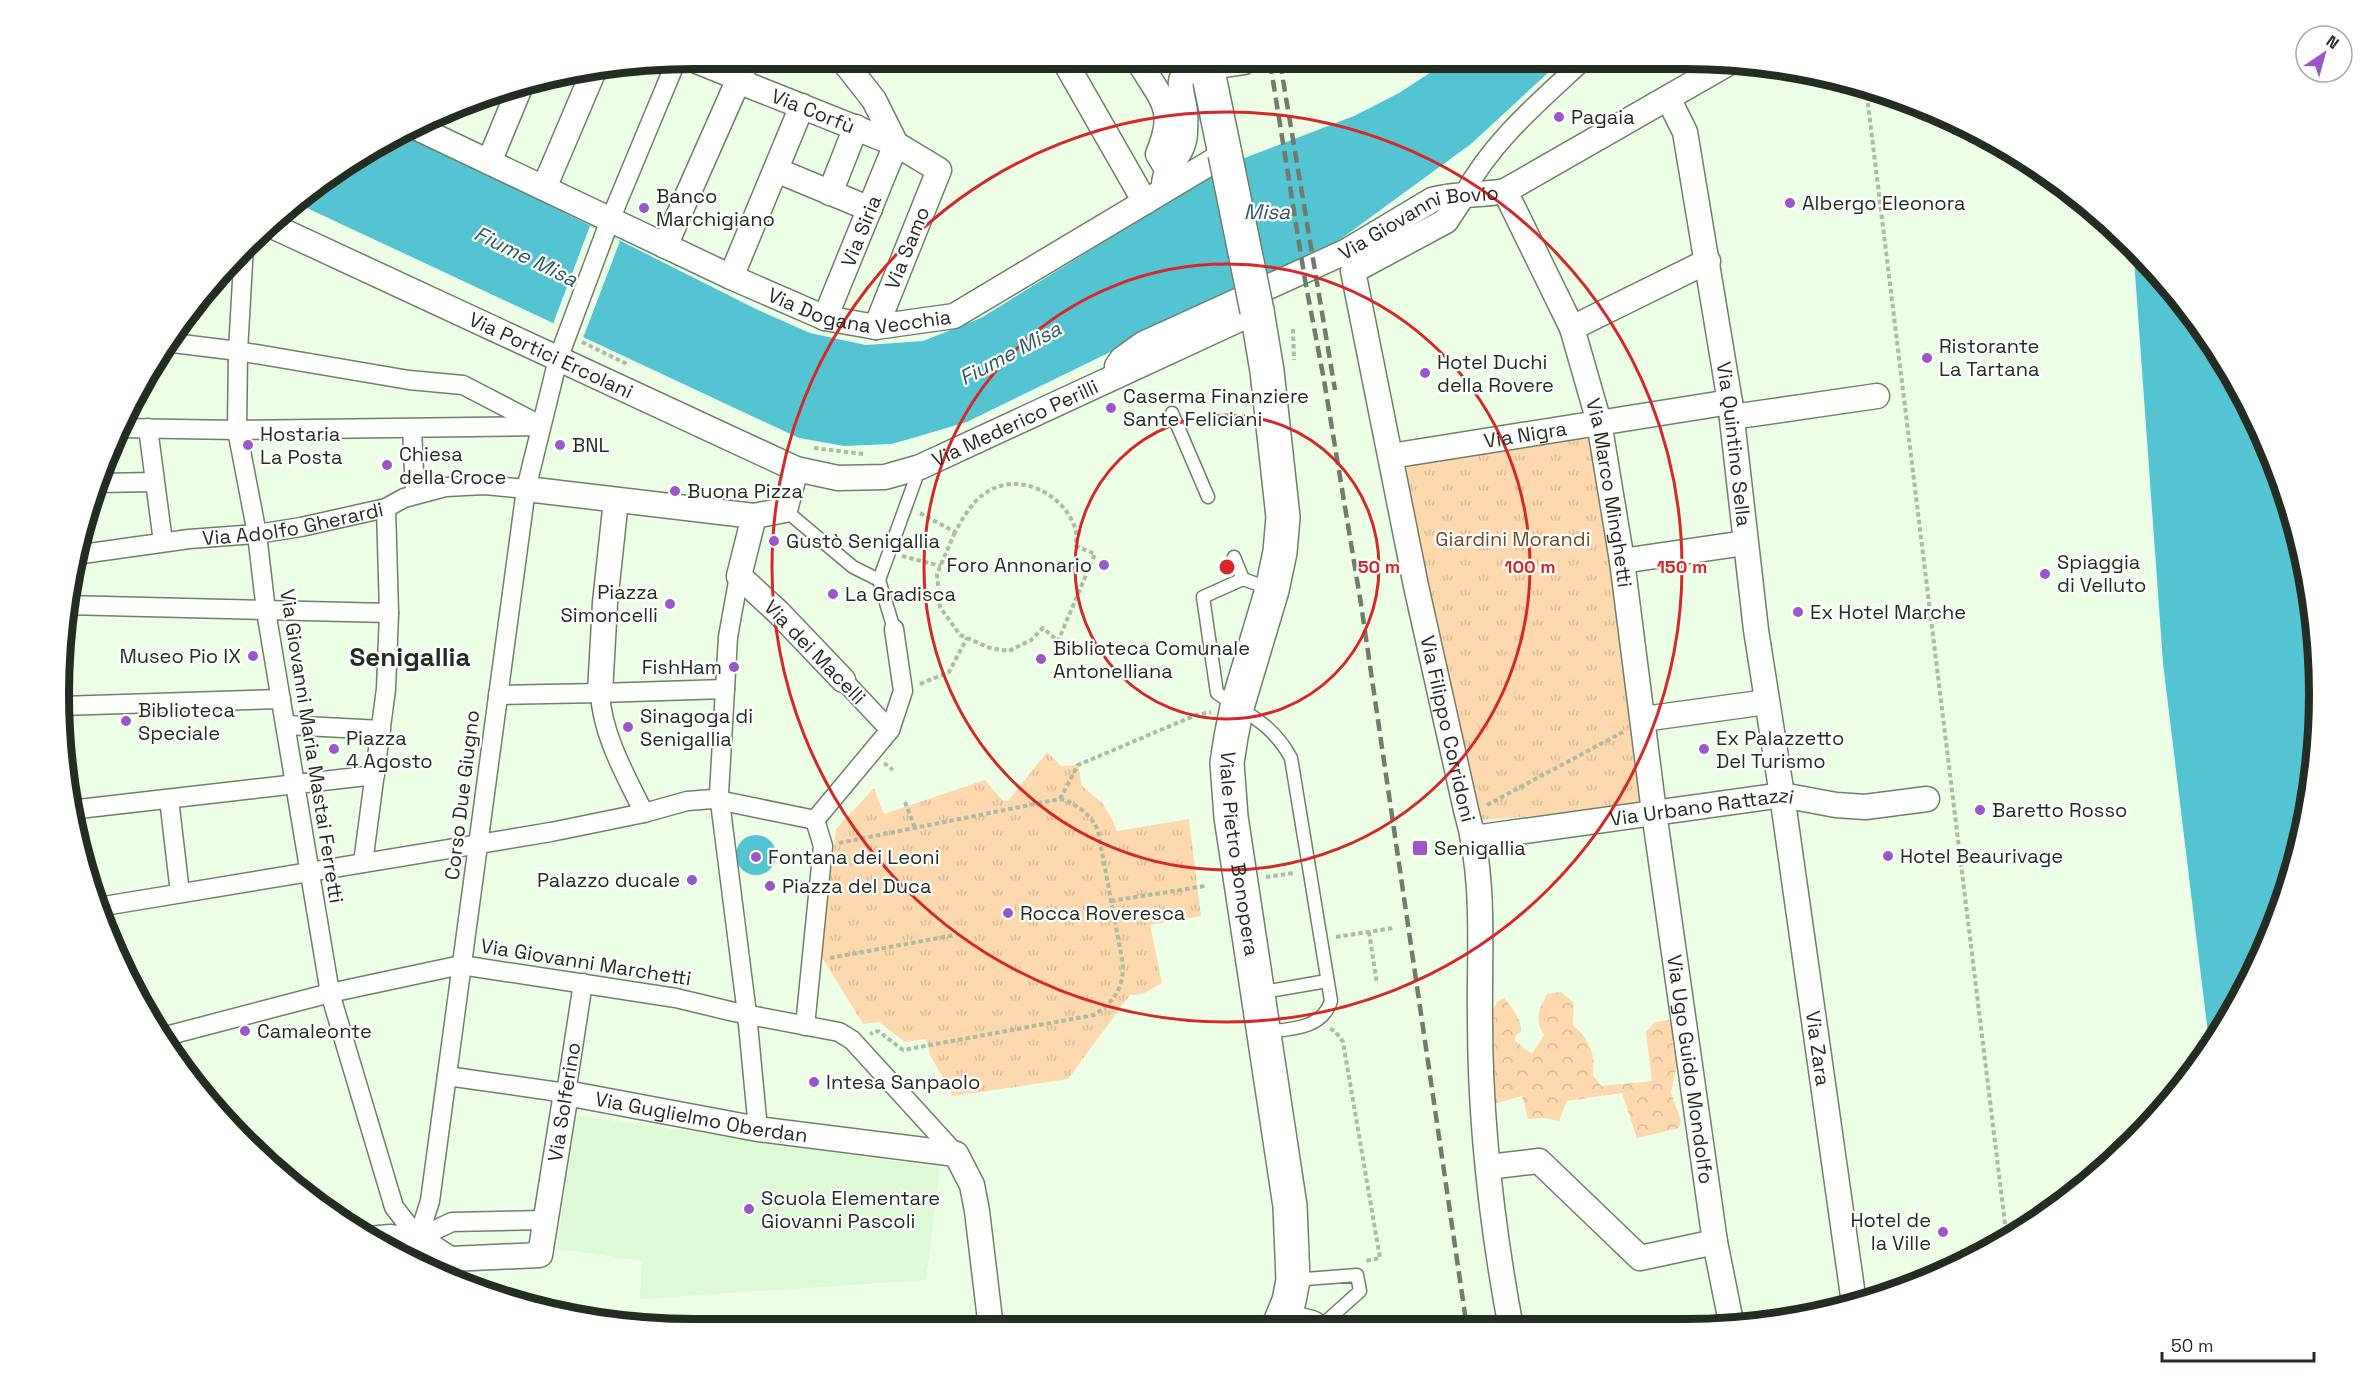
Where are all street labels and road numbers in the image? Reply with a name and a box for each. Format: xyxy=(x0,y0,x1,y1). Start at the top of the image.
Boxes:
street label: Via Corfù xyxy=(768,83,859,139)
street label: Via Giovanni Bovio xyxy=(1334,179,1500,266)
street label: Via Siria xyxy=(835,191,887,271)
street label: Via Samo xyxy=(879,203,935,293)
street label: Via Dogana Vecchia xyxy=(764,282,953,340)
street label: Via Portici Ercolani xyxy=(465,306,637,405)
street label: Via Quintino Sella xyxy=(1710,360,1757,528)
street label: Via Mederico Perilli xyxy=(928,373,1102,473)
street label: Via Marco Minghetti xyxy=(1580,395,1638,589)
street label: Via Nigra xyxy=(1482,415,1569,454)
street label: Via Adolfo Gherardi xyxy=(201,496,386,551)
street label: Via Giovanni Maria Mastai Ferretti xyxy=(274,587,350,905)
street label: Via dei Macelli xyxy=(759,594,871,710)
street label: Via Filippo Corridoni xyxy=(1414,633,1482,825)
street label: Corso Due Giugno xyxy=(439,709,485,881)
street label: Viale Pietro Bonopera xyxy=(1214,749,1265,958)
street label: Via Urbano Rattazzi xyxy=(1608,782,1796,832)
street label: Via Giovanni Marchetti xyxy=(479,932,693,992)
street label: Via Ugo Guido Mondolfo xyxy=(1661,953,1720,1186)
street label: Via Zara xyxy=(1800,1009,1836,1088)
street label: Via Solferino xyxy=(542,1040,586,1164)
street label: Via Guglielmo Oberdan xyxy=(593,1086,809,1148)

